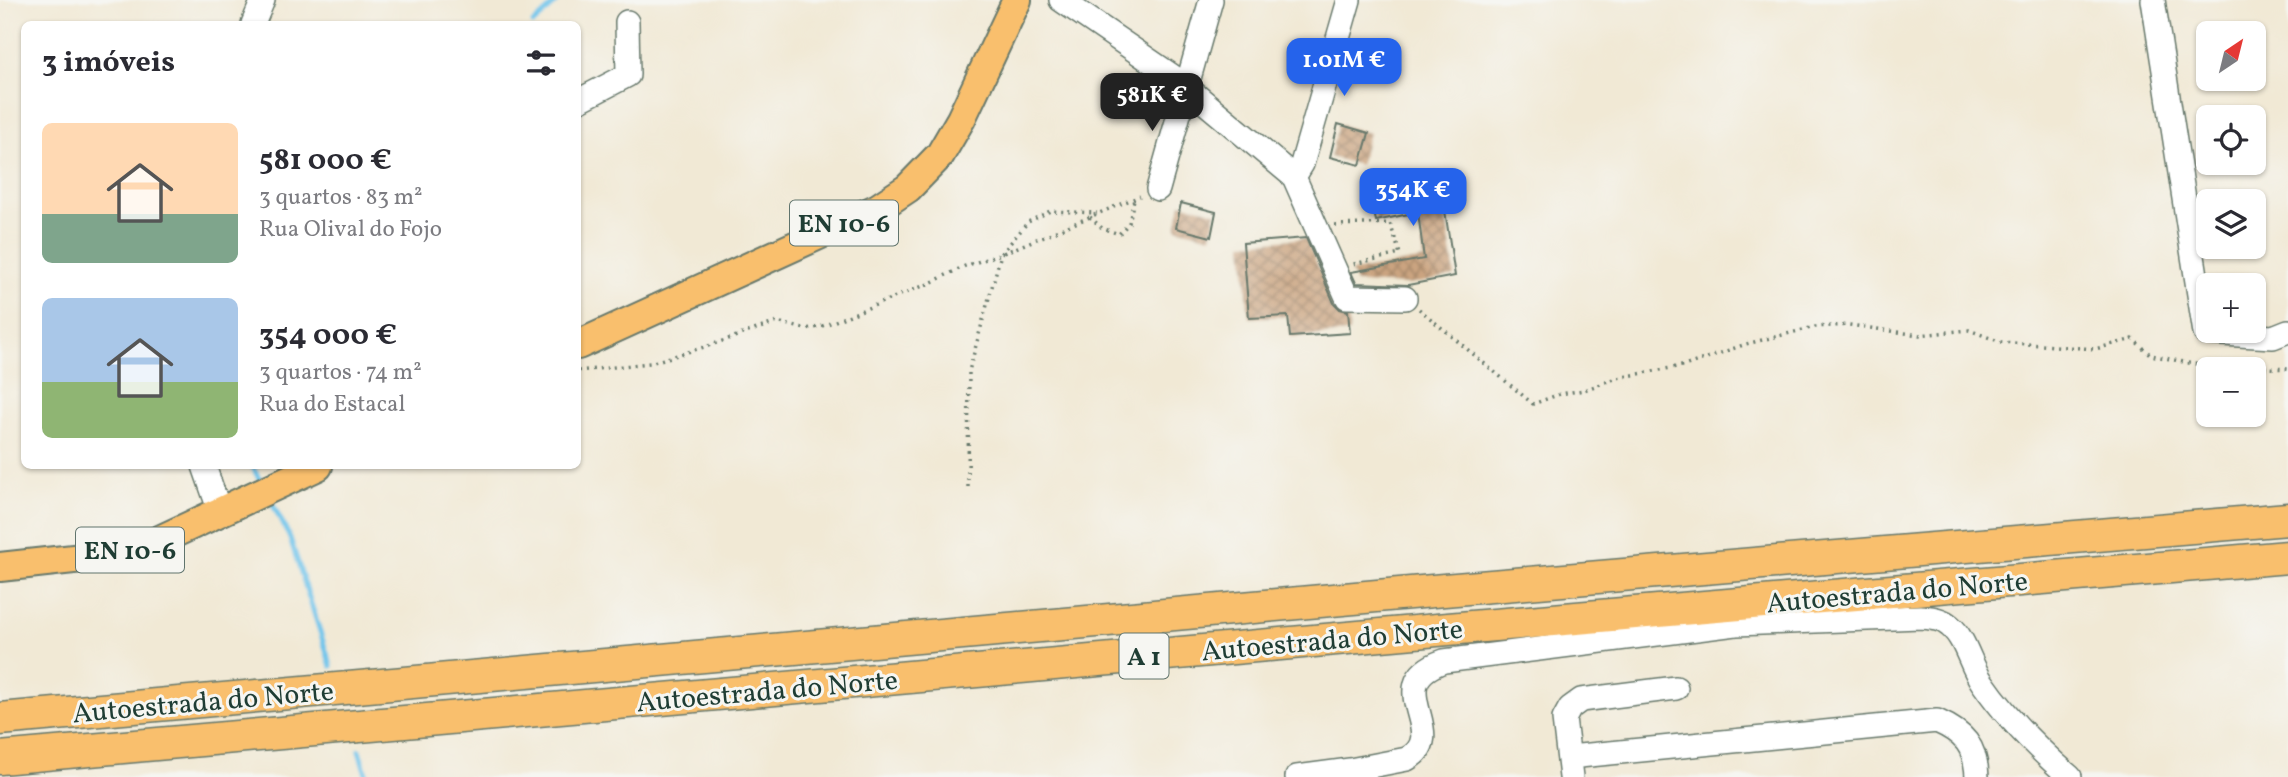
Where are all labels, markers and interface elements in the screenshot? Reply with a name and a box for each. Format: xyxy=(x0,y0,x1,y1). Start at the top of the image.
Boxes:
north arrow xyxy=(2196,21,2266,91)
map controls xyxy=(2196,21,2266,427)
pin: 1.01M € xyxy=(1279,38,1409,98)
text: 3 imóveis xyxy=(42,42,175,84)
icon: filters xyxy=(522,44,560,82)
text: 1.01M € xyxy=(1303,45,1385,77)
pin: 581K € xyxy=(1095,74,1209,133)
text: 581K € xyxy=(1116,80,1188,112)
button: locate xyxy=(2196,105,2266,175)
text: 581 000 € xyxy=(259,140,392,182)
icon: home xyxy=(98,151,182,235)
pin: 354K € xyxy=(1356,168,1470,228)
text: 354K € xyxy=(1376,175,1450,207)
text: 3 quartos · 83 m² xyxy=(259,182,423,214)
button: layers xyxy=(2196,189,2266,259)
road number: EN 10-6 xyxy=(790,200,898,246)
text: Rua Olival do Fojo xyxy=(259,214,442,246)
button: + xyxy=(2196,273,2266,343)
text: 354 000 € xyxy=(259,315,397,357)
icon: home xyxy=(98,326,182,410)
text: 3 quartos · 74 m² xyxy=(259,357,422,389)
button: − xyxy=(2196,357,2266,427)
text: Rua do Estacal xyxy=(259,389,405,421)
road number: EN 10-6 xyxy=(76,528,184,572)
street label: Autoestrada do Norte xyxy=(1765,563,2029,624)
street label: Autoestrada do Norte xyxy=(1200,611,1464,672)
road number: A 1 xyxy=(1120,634,1168,678)
street label: Autoestrada do Norte xyxy=(635,662,899,723)
street label: Autoestrada do Norte xyxy=(71,673,335,734)

